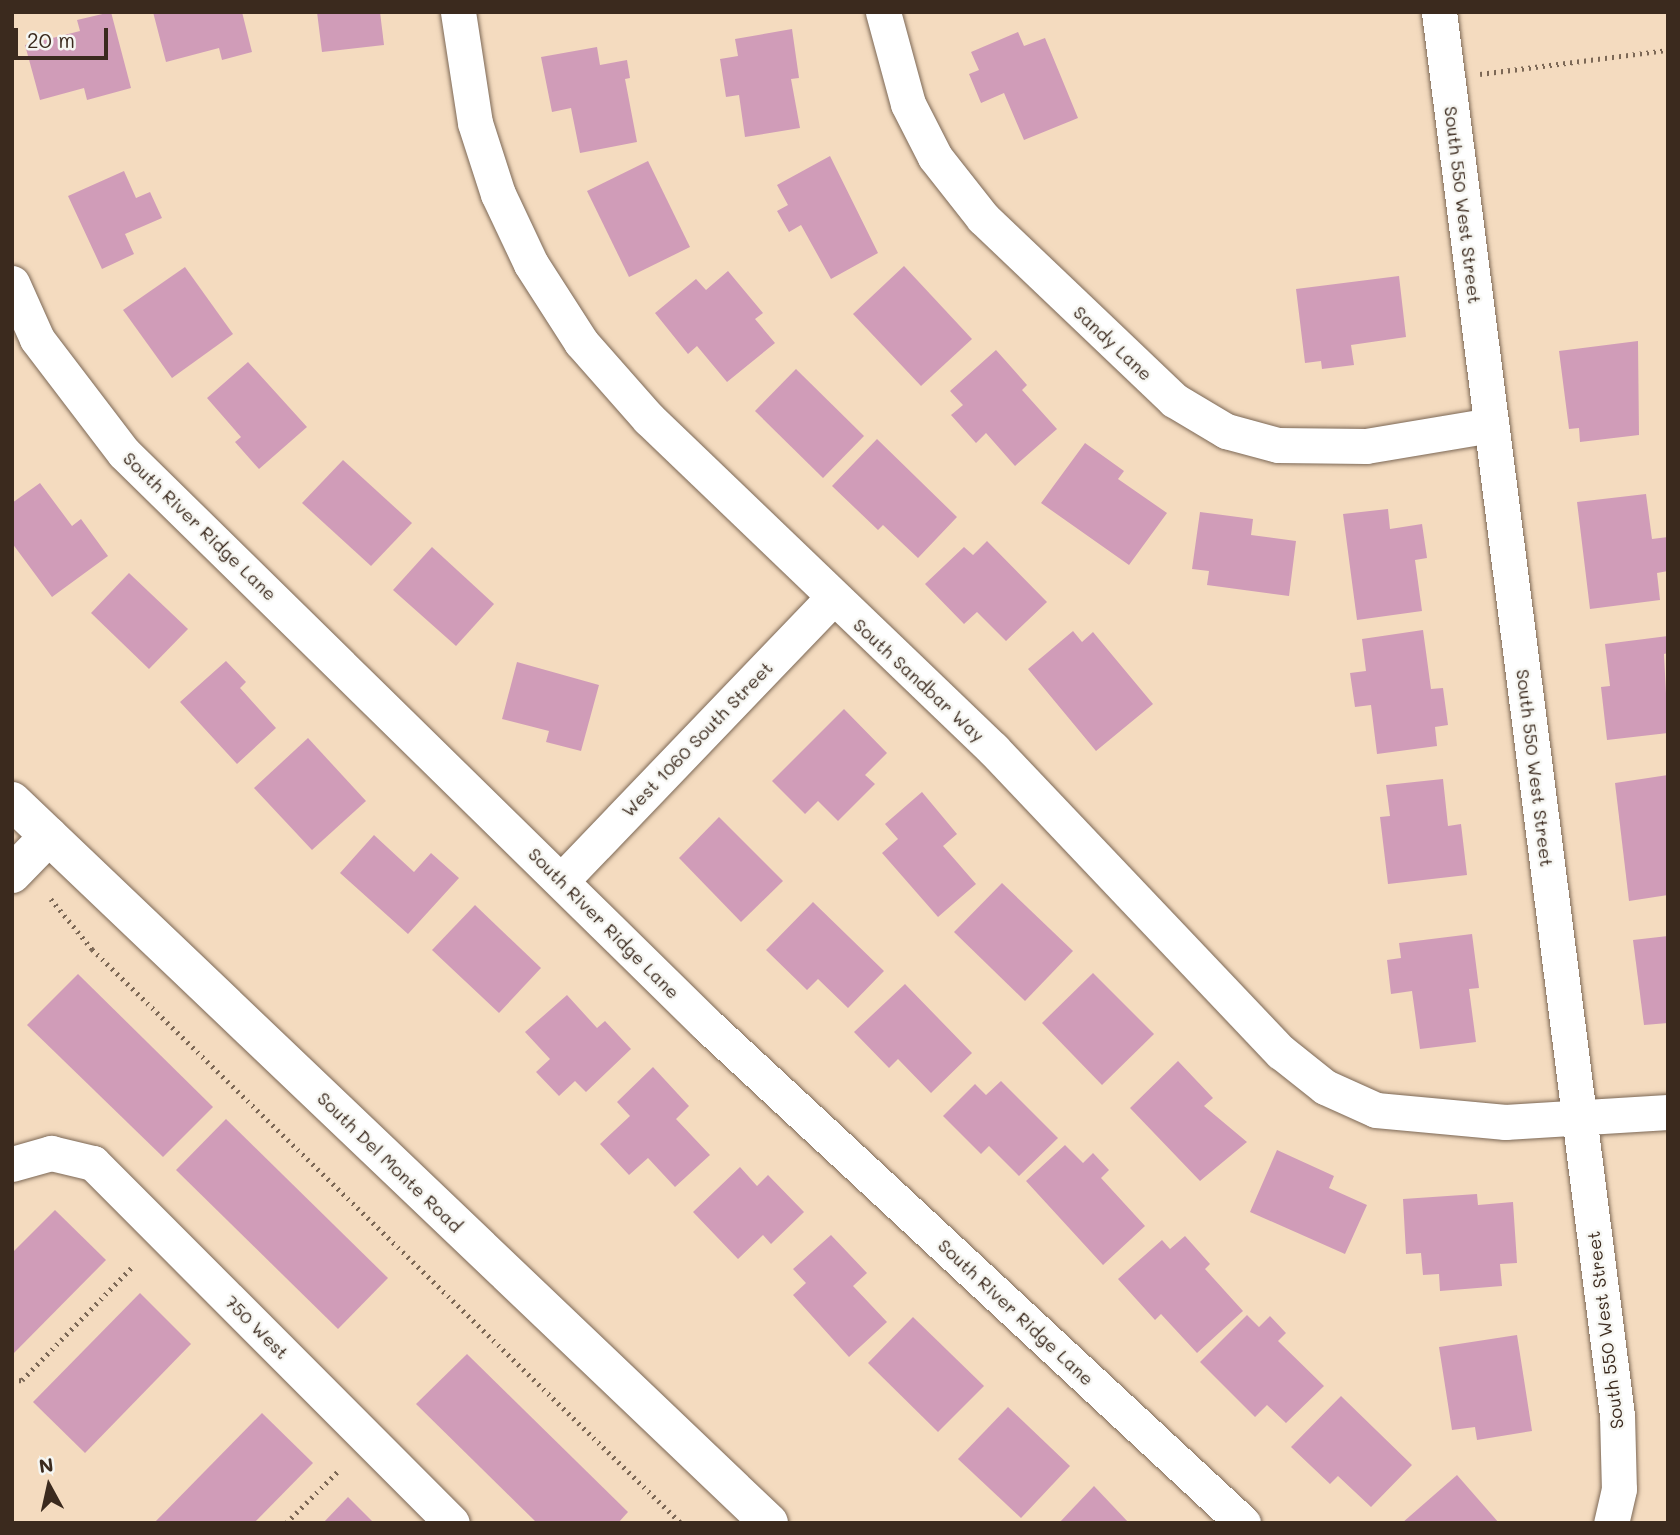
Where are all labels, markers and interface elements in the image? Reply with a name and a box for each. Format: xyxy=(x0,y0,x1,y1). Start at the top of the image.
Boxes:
scale bar xyxy=(18,14,112,58)
text: 20 m xyxy=(27,26,75,53)
street label: South 550 West Street xyxy=(1440,105,1486,305)
street label: Sandy Lane xyxy=(1069,301,1157,385)
street label: South River Ridge Lane xyxy=(119,447,281,605)
street label: South Sandbar Way xyxy=(849,614,989,746)
street label: West 1060 South Street xyxy=(617,657,777,821)
street label: South 550 West Street xyxy=(1512,668,1558,868)
street label: South River Ridge Lane xyxy=(524,843,684,1003)
street label: South Del Monte Road xyxy=(313,1087,467,1237)
street label: South 550 West Street xyxy=(1582,1230,1628,1430)
street label: South River Ridge Lane xyxy=(934,1234,1098,1390)
street label: 750 West xyxy=(221,1291,293,1363)
north arrow xyxy=(14,1451,84,1521)
text: N xyxy=(37,1451,55,1478)

